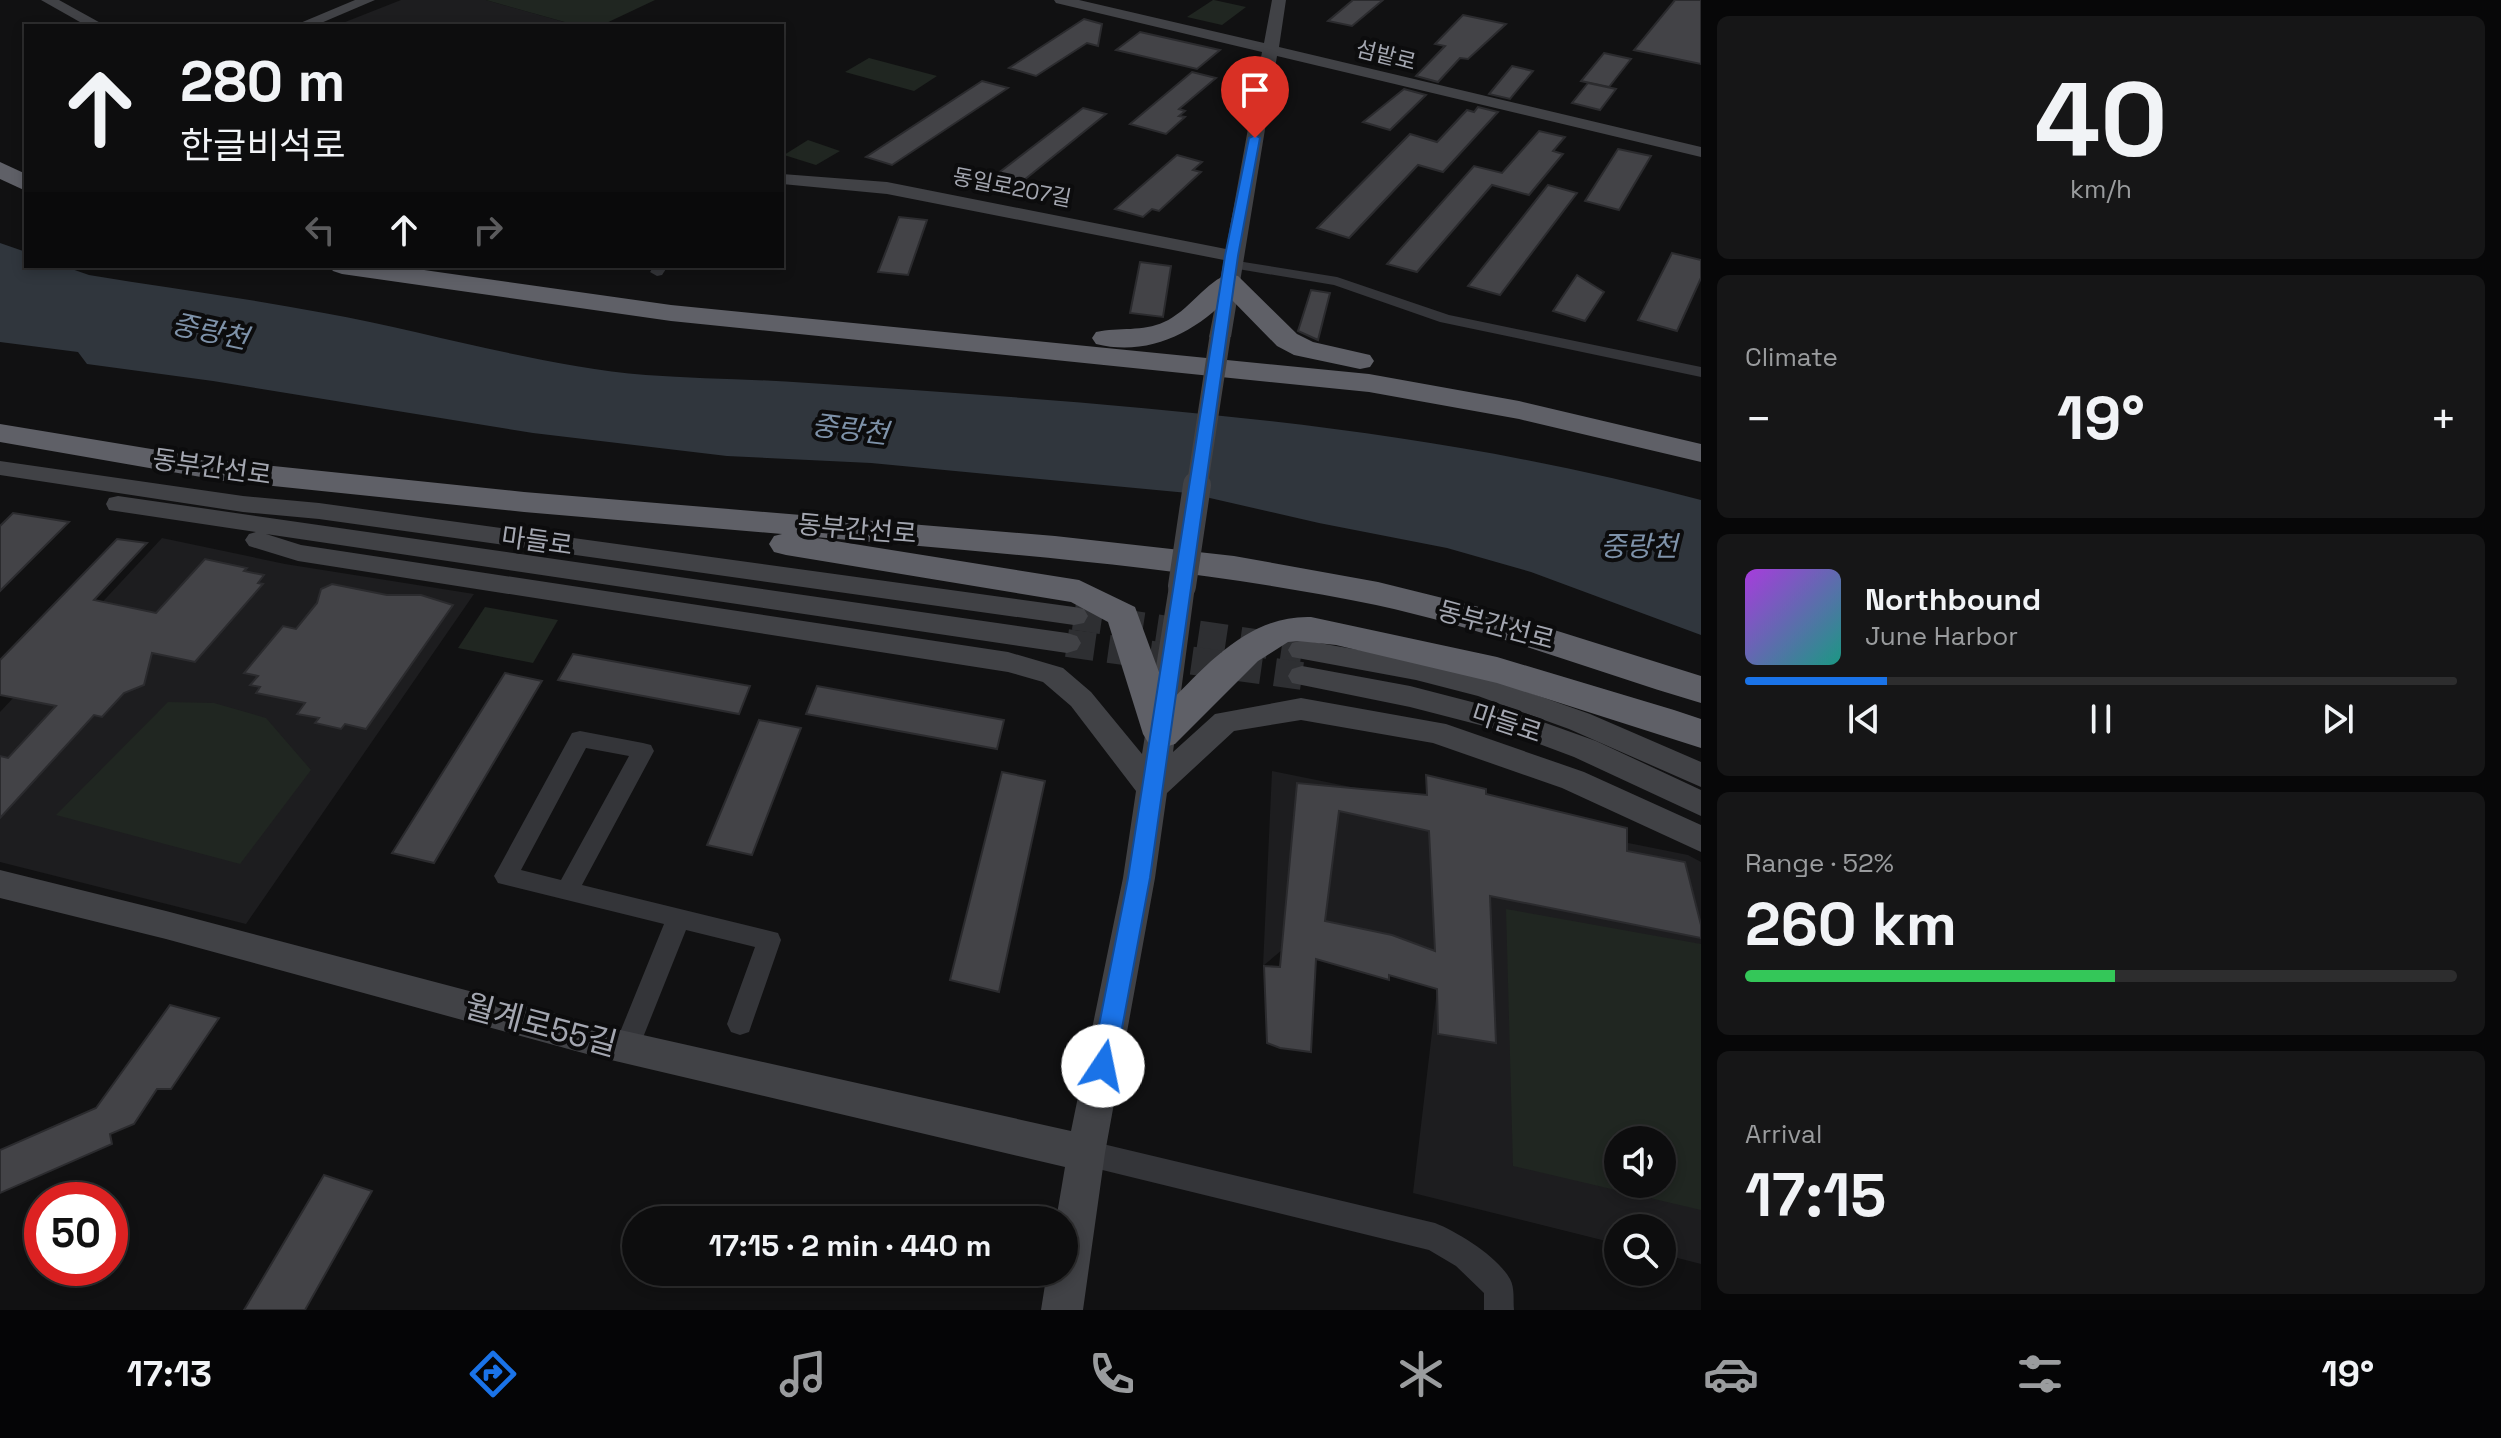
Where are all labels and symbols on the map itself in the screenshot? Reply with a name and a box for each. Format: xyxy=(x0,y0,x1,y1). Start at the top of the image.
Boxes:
street label: 섬밭로 xyxy=(1353,34,1419,76)
pin xyxy=(1221,56,1289,138)
street label: 동일로207길 xyxy=(950,162,1074,212)
water label: 중랑천 xyxy=(168,305,255,357)
water label: 중랑천 xyxy=(809,406,894,452)
street label: 동부간선로 xyxy=(150,442,274,492)
street label: 동부간선로 xyxy=(796,507,918,551)
street label: 마들로 xyxy=(499,519,575,563)
water label: 중랑천 xyxy=(1600,528,1681,564)
street label: 동부간선로 xyxy=(1434,593,1558,657)
street label: 마들로 xyxy=(1468,696,1546,750)
street label: 월계로55길 xyxy=(460,985,622,1065)
position arrow xyxy=(1061,1024,1145,1108)
speed limit sign: 50 xyxy=(24,1182,128,1286)

